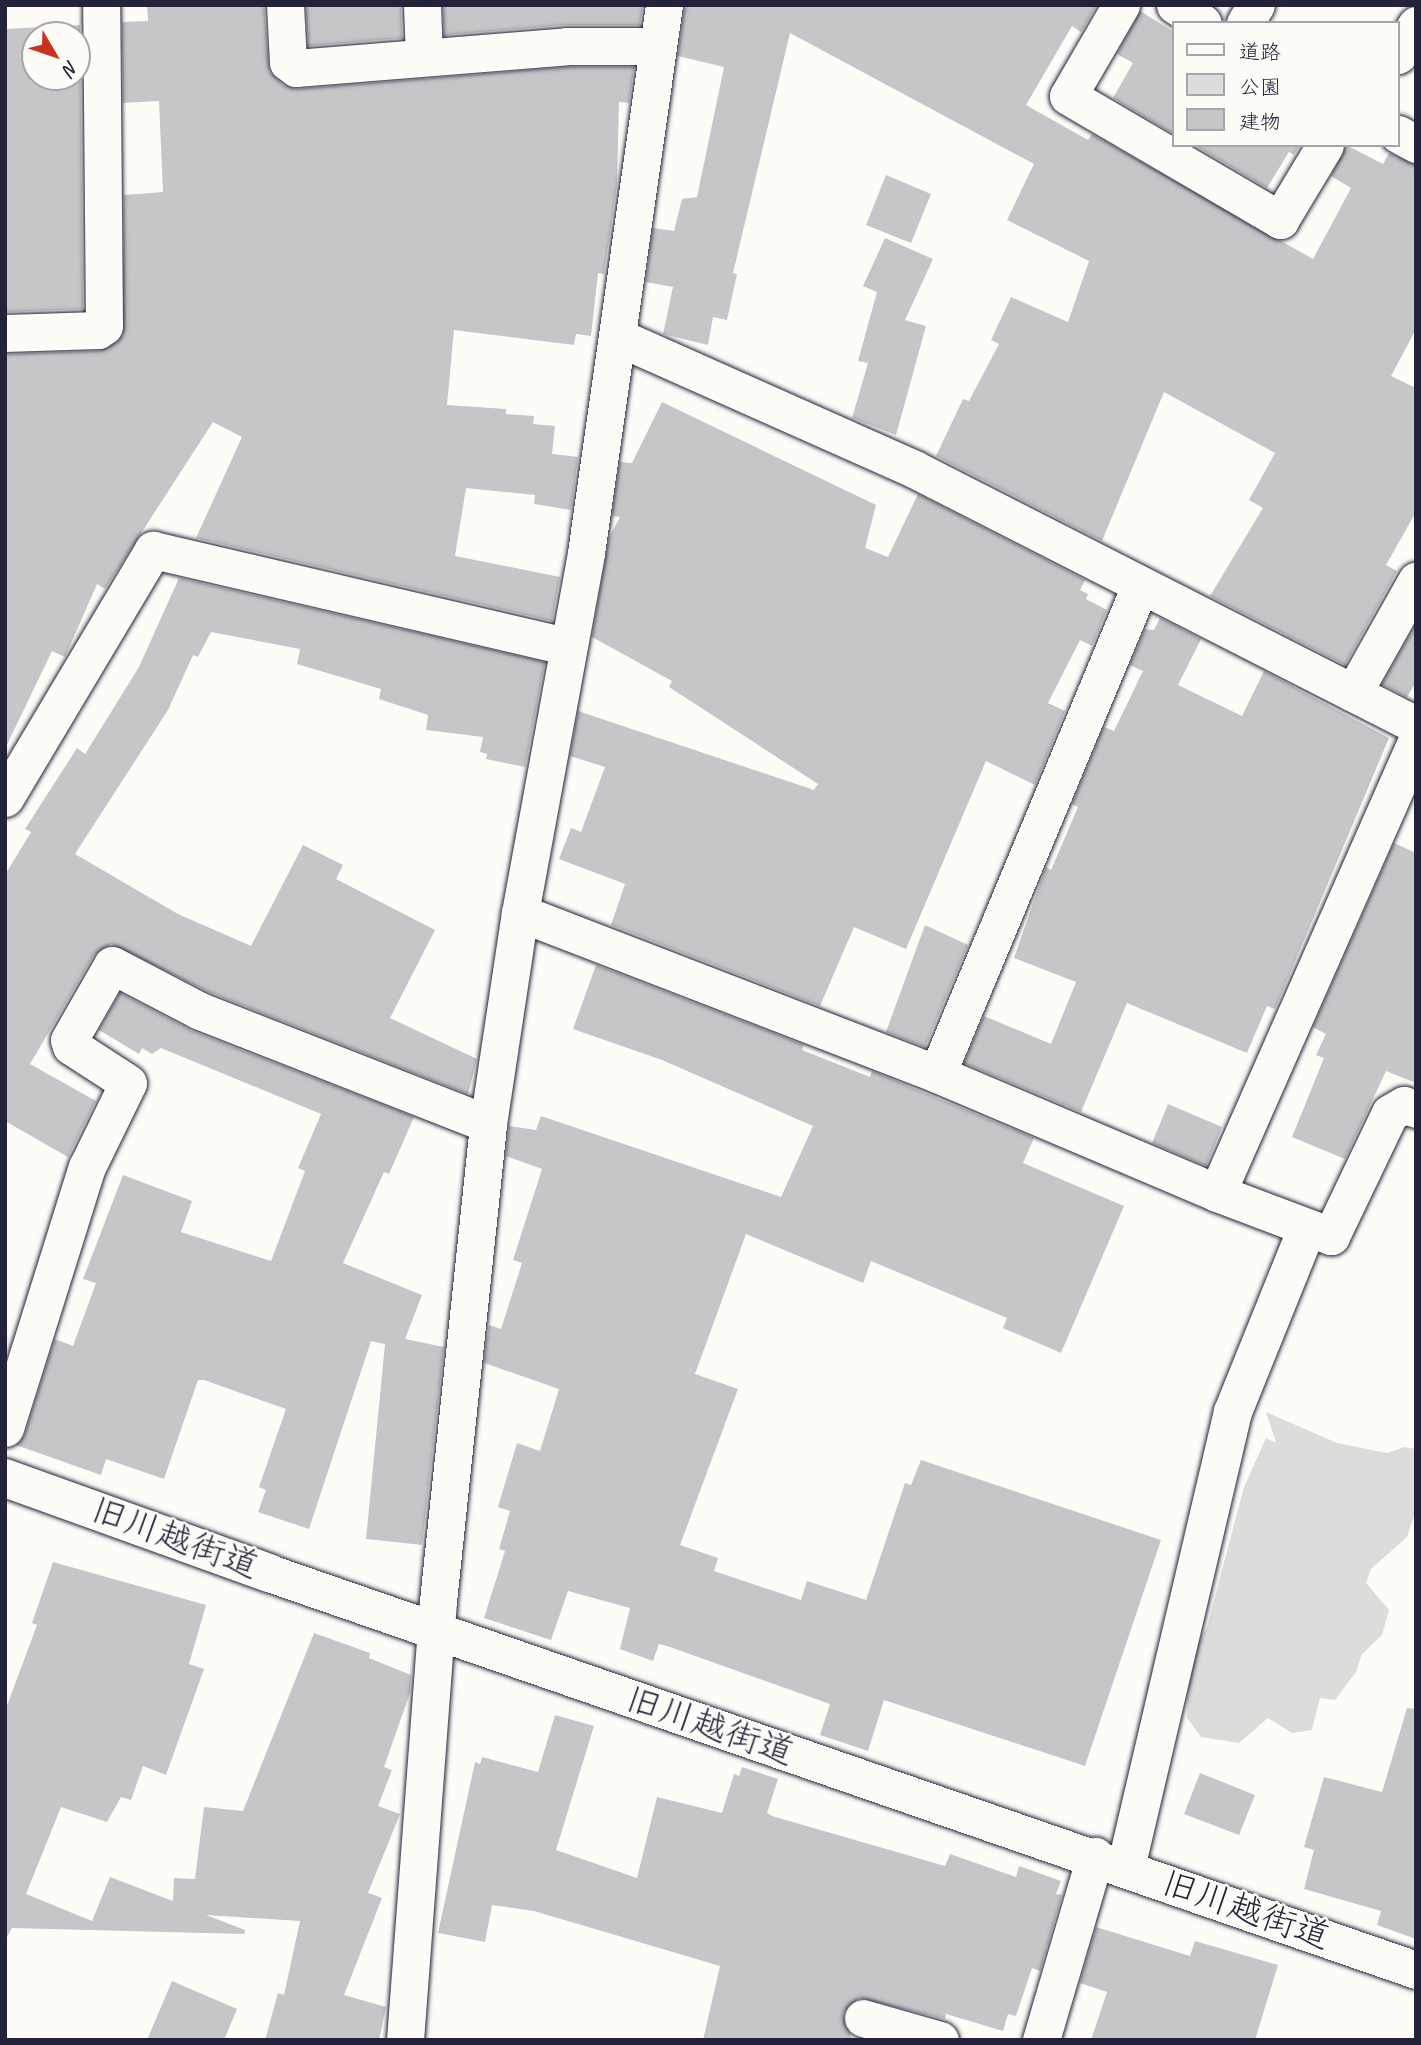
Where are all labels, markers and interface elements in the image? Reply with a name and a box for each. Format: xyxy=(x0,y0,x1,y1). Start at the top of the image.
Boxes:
north arrow xyxy=(21,21,91,91)
legend xyxy=(1172,21,1400,147)
text: 道路 xyxy=(1239,39,1281,65)
text: N xyxy=(58,56,84,80)
text: 公園 xyxy=(1239,74,1281,100)
text: 建物 xyxy=(1239,109,1281,135)
street label: 旧川越街道 xyxy=(86,1488,264,1588)
street label: 旧川越街道 xyxy=(620,1678,800,1774)
street label: 旧川越街道 xyxy=(1156,1862,1336,1958)

